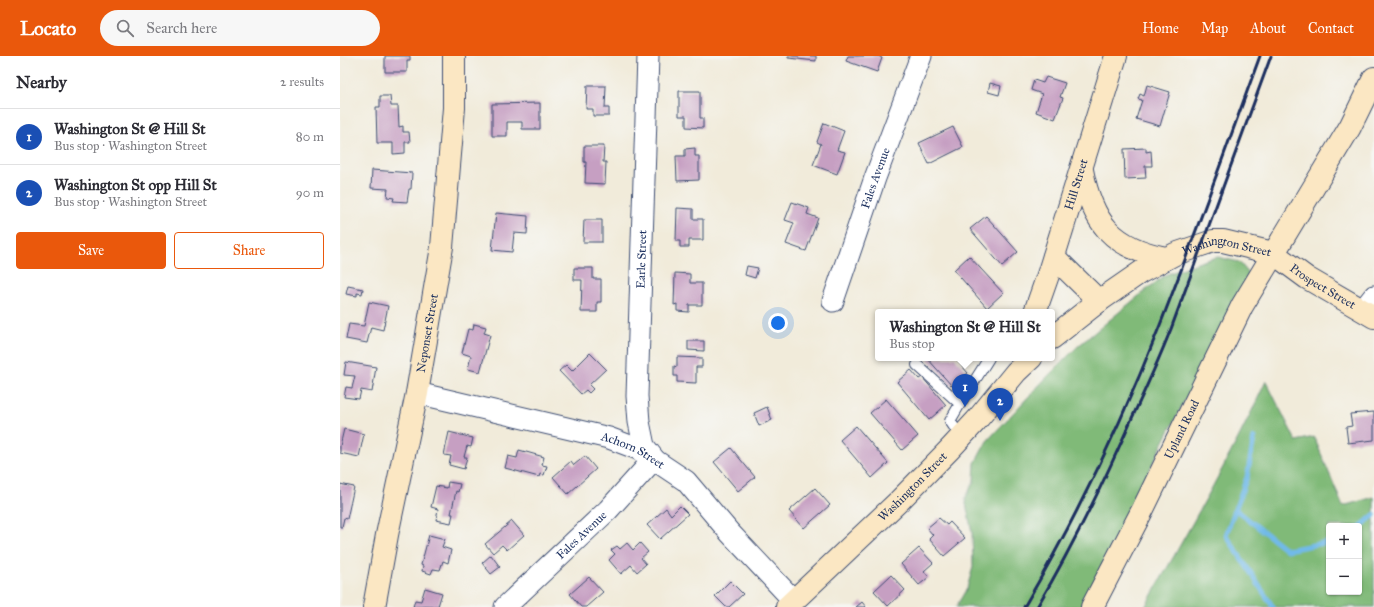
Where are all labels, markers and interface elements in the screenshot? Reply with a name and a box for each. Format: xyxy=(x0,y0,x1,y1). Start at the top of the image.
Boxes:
search box xyxy=(100,10,380,46)
text: Locato xyxy=(20,17,76,40)
icon: search xyxy=(114,17,136,39)
text: Search here xyxy=(146,19,217,37)
text: Home xyxy=(1142,20,1179,37)
text: Map xyxy=(1201,20,1228,37)
text: About xyxy=(1250,20,1286,37)
text: Contact xyxy=(1308,20,1354,37)
text: Nearby xyxy=(16,72,67,93)
text: 2 results xyxy=(280,74,324,90)
text: Washington St @ Hill St xyxy=(54,120,206,138)
text: 1 xyxy=(26,129,32,145)
text: 80 m xyxy=(296,129,324,145)
text: Bus stop · Washington Street xyxy=(54,138,207,154)
street label: Fales Avenue xyxy=(858,146,893,210)
street label: Hill Street xyxy=(1062,157,1091,212)
text: Washington St opp Hill St xyxy=(54,176,217,194)
text: 2 xyxy=(26,185,32,201)
text: 90 m xyxy=(296,185,324,201)
text: Bus stop · Washington Street xyxy=(54,194,207,210)
street label: Earle Street xyxy=(633,229,649,289)
button: Save xyxy=(16,232,166,269)
button: Share xyxy=(174,232,324,269)
street label: Washington Street xyxy=(1180,234,1273,260)
street label: Prospect Street xyxy=(1287,261,1359,312)
street label: Neponset Street xyxy=(414,292,441,374)
popup xyxy=(875,309,1055,361)
your location xyxy=(768,313,788,333)
text: Washington St @ Hill St xyxy=(889,318,1041,336)
text: Bus stop xyxy=(889,336,935,352)
pin: 1 xyxy=(952,374,978,407)
pin: 2 xyxy=(987,388,1013,421)
street label: Upland Road xyxy=(1161,397,1202,461)
street label: Achorn Street xyxy=(599,429,668,472)
street label: Washington Street xyxy=(875,449,950,524)
street label: Fales Avenue xyxy=(553,508,610,562)
map controls xyxy=(1326,523,1362,595)
button: + xyxy=(1326,523,1362,559)
button: − xyxy=(1326,559,1362,595)

